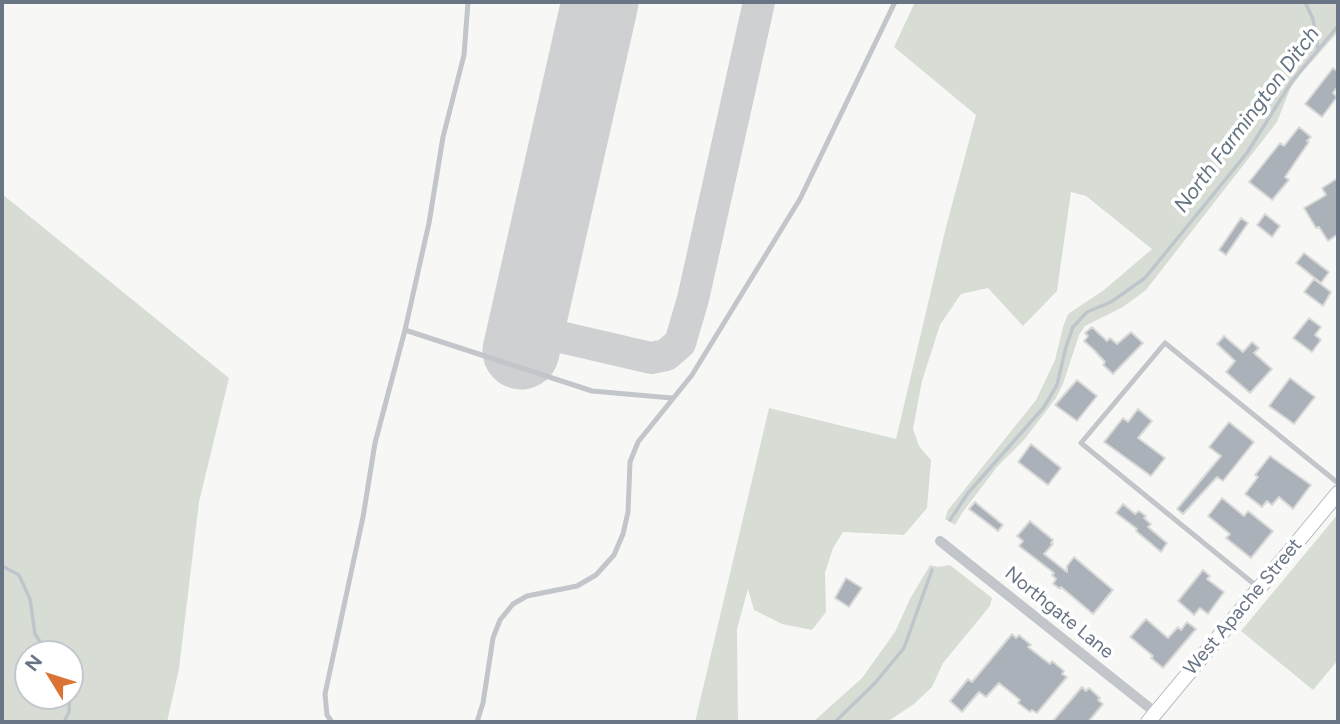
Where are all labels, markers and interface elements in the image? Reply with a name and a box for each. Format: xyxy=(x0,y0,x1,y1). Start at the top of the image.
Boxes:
water label: North Farmington Ditch xyxy=(1169,22,1325,218)
street label: West Apache Street xyxy=(1179,534,1307,680)
street label: Northgate Lane xyxy=(1000,562,1118,664)
north arrow xyxy=(14,640,84,710)
text: N xyxy=(20,650,47,676)

